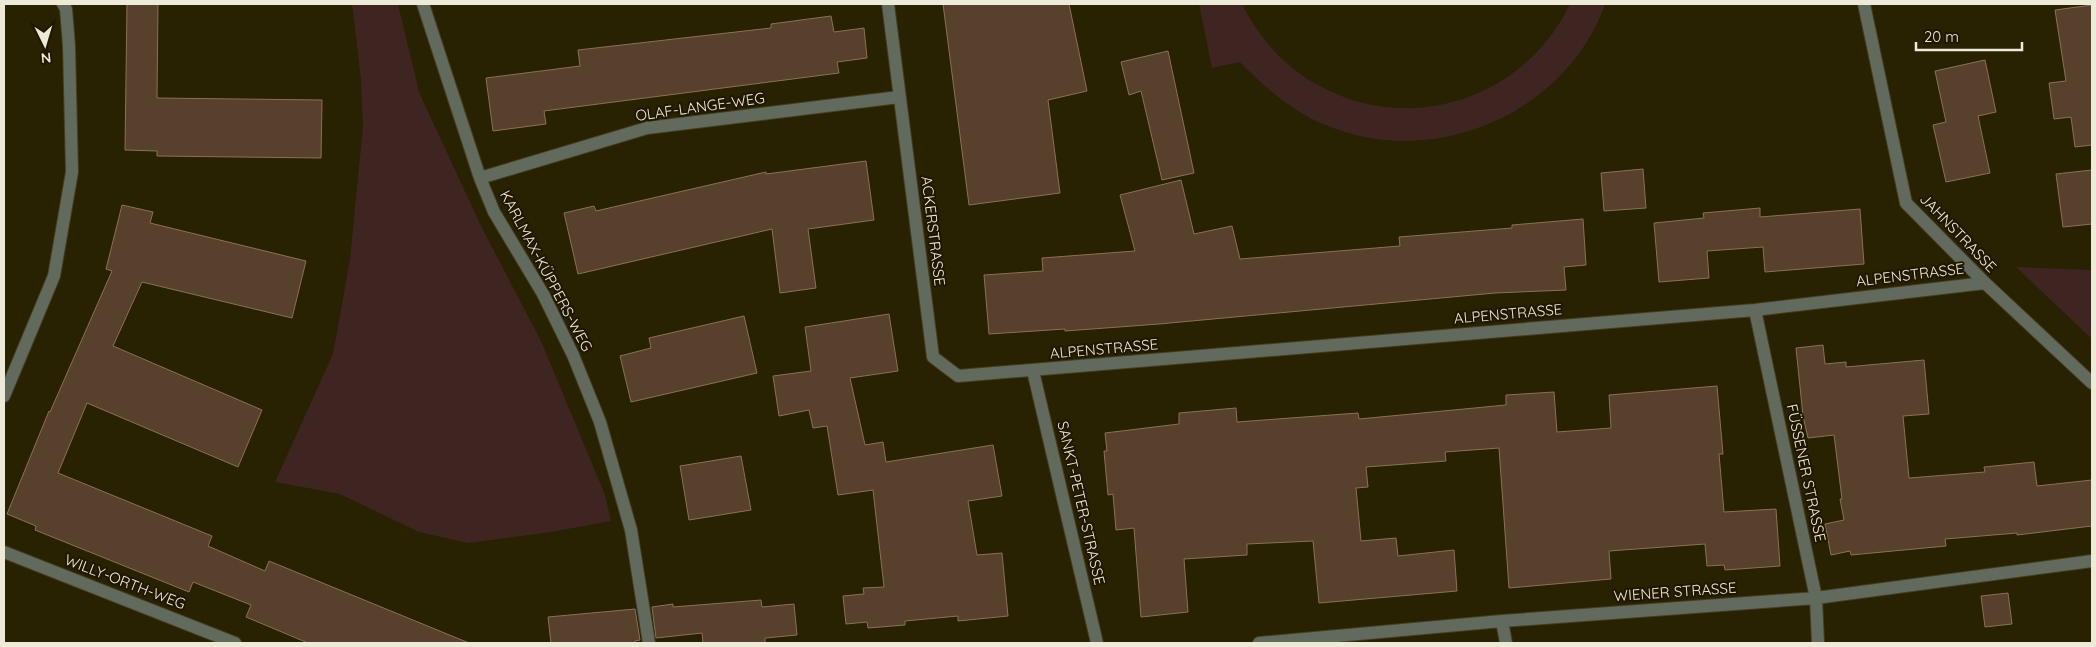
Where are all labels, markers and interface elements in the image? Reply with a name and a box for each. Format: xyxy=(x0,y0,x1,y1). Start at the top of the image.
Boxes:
north arrow xyxy=(20,20,70,70)
scale bar xyxy=(1916,20,2022,52)
text: 20 m xyxy=(1924,27,1959,46)
text: N xyxy=(40,49,52,67)
street label: OLAF-LANGE-WEG xyxy=(634,88,766,125)
street label: ACKERSTRASSE xyxy=(917,175,950,287)
street label: KARLMAX-KÜPPERS-WEG xyxy=(496,187,597,355)
street label: JAHNSTRASSE xyxy=(1916,189,2001,276)
street label: ALPENSTRASSE xyxy=(1855,258,1965,291)
street label: ALPENSTRASSE xyxy=(1453,299,1563,328)
street label: ALPENSTRASSE xyxy=(1049,334,1159,363)
street label: FÜSSENER STRASSE xyxy=(1783,402,1830,544)
street label: SANKT-PETER-STRASSE xyxy=(1053,419,1110,587)
street label: WILLY-ORTH-WEG xyxy=(62,550,188,613)
street label: WIENER STRASSE xyxy=(1613,578,1737,605)

